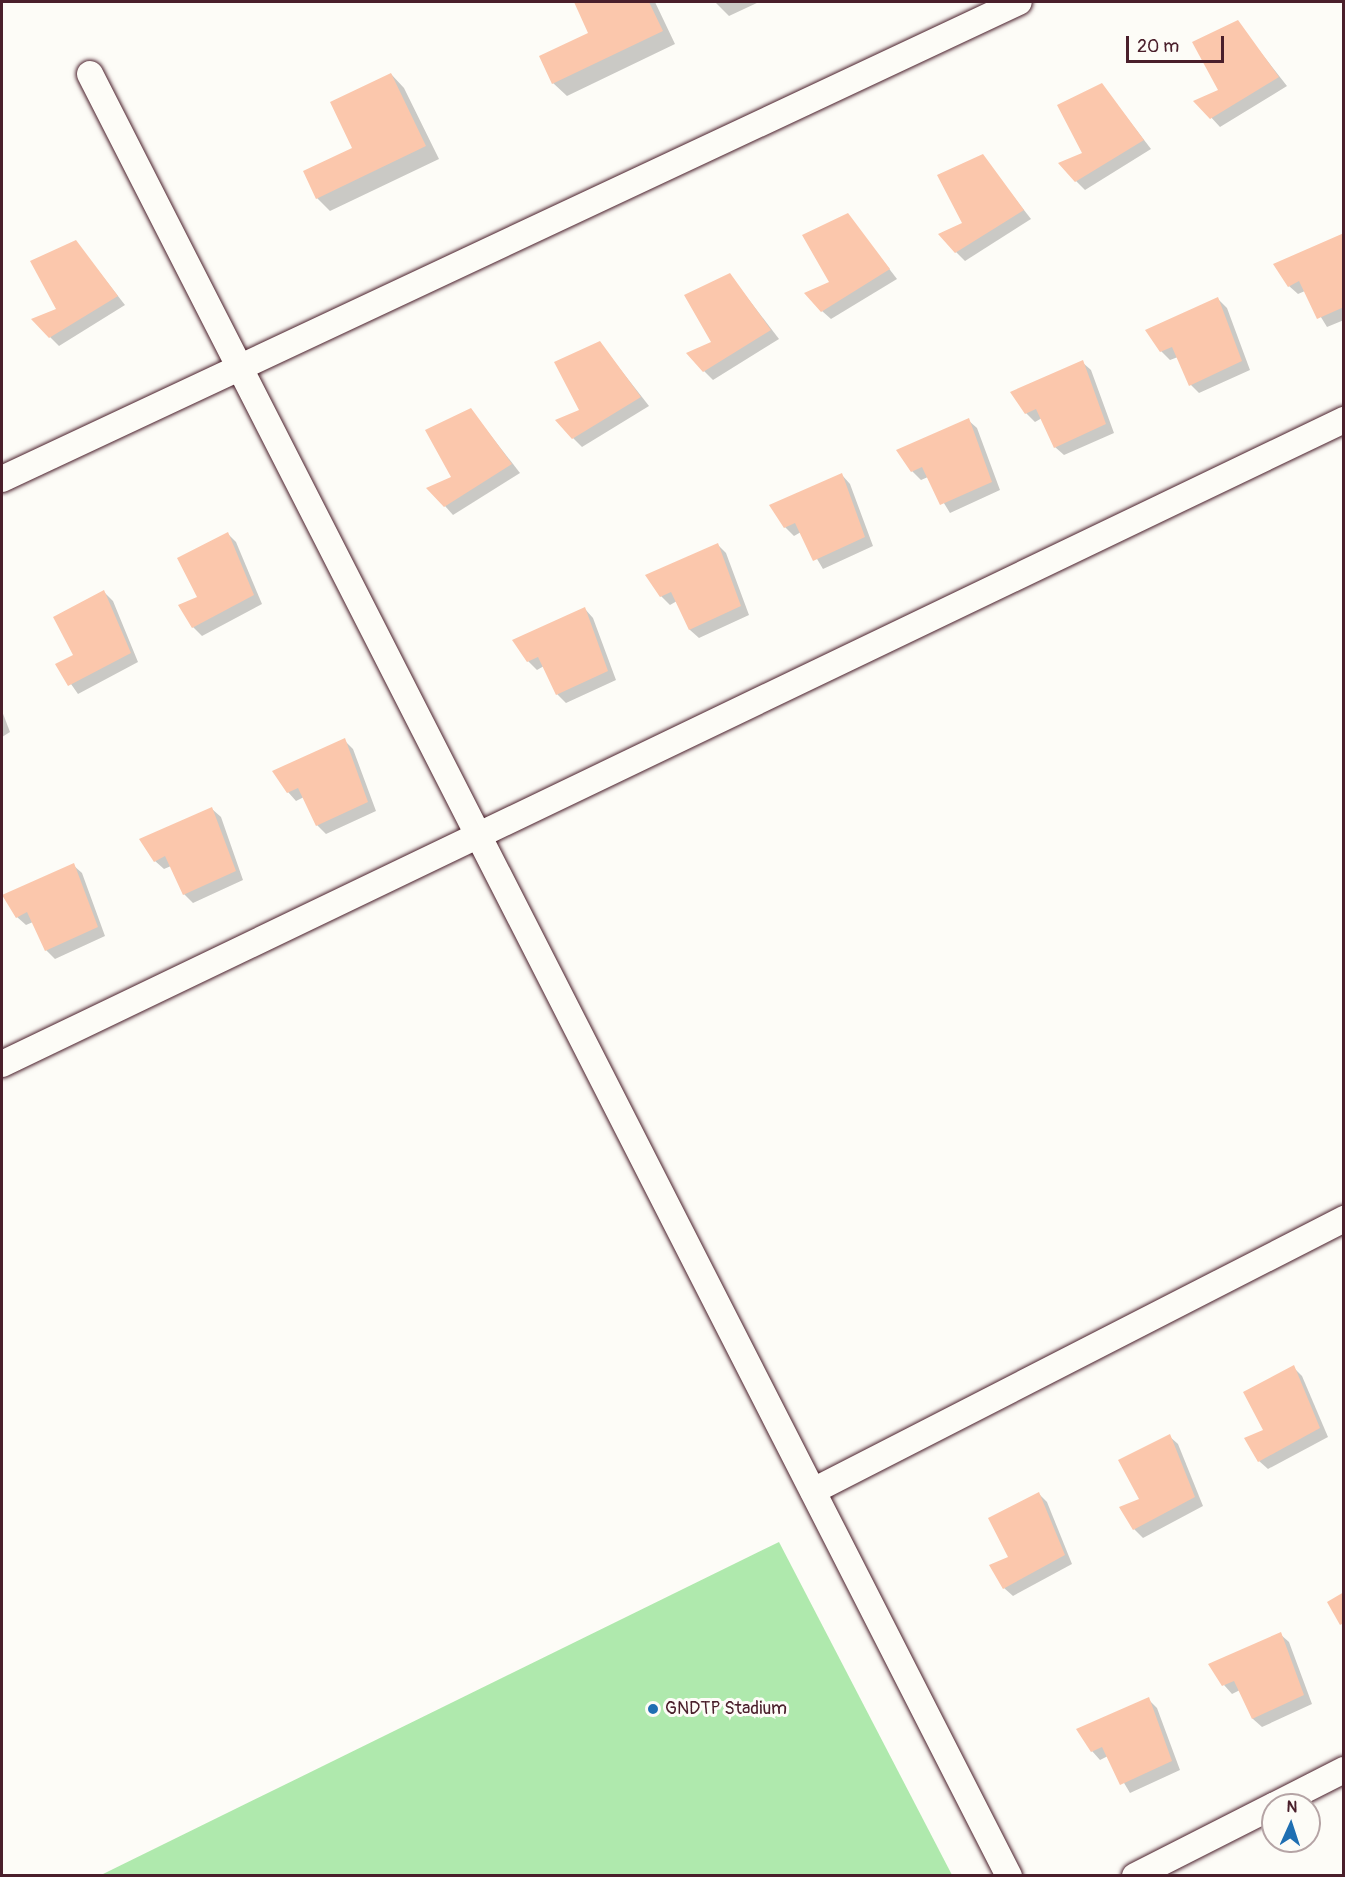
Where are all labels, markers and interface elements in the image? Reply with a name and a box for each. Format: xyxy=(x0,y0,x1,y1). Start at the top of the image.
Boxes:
scale bar xyxy=(1129,24,1226,62)
text: 20 m xyxy=(1137,35,1179,58)
place label: GNDTP Stadium xyxy=(665,1698,787,1720)
marker: GNDTP Stadium xyxy=(646,1702,660,1716)
north arrow xyxy=(1261,1793,1321,1853)
text: N xyxy=(1286,1797,1298,1817)

